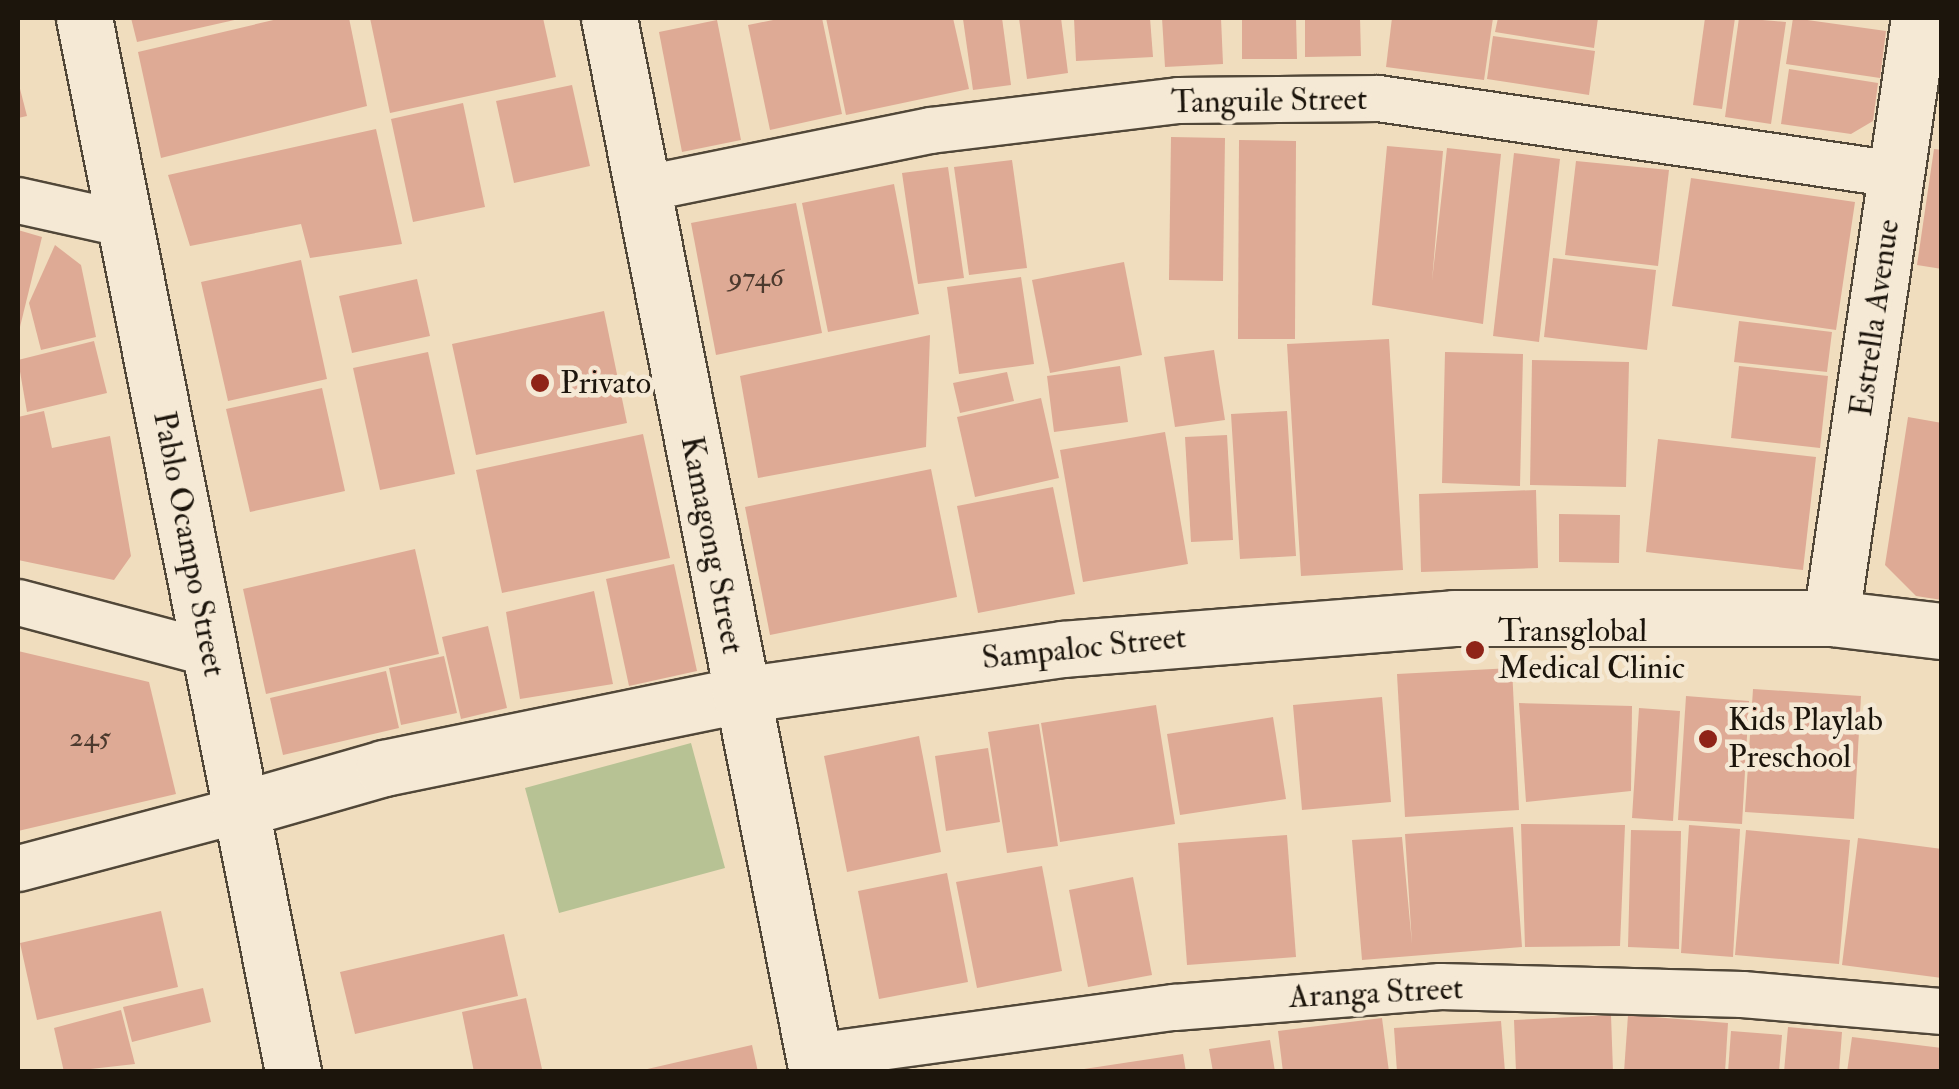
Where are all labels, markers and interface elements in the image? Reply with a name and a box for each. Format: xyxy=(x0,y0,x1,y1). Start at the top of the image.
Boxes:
street label: Tanguile Street xyxy=(1171,80,1367,122)
street label: Estrella Avenue xyxy=(1842,217,1908,419)
house number: 9746 xyxy=(728,261,784,295)
place label: Privato xyxy=(560,364,651,402)
marker: Privato xyxy=(529,372,551,394)
street label: Pablo Ocampo Street xyxy=(144,408,234,680)
street label: Kamagong Street xyxy=(672,433,752,657)
place label: Transglobal Medical Clinic xyxy=(1498,613,1685,688)
street label: Sampaloc Street xyxy=(980,618,1188,678)
marker: Transglobal Medical Clinic xyxy=(1462,637,1488,663)
place label: Kids Playlab Preschool xyxy=(1728,702,1883,777)
house number: 245 xyxy=(69,721,111,755)
marker: Kids Playlab Preschool xyxy=(1697,728,1719,750)
street label: Aranga Street xyxy=(1288,969,1464,1017)

